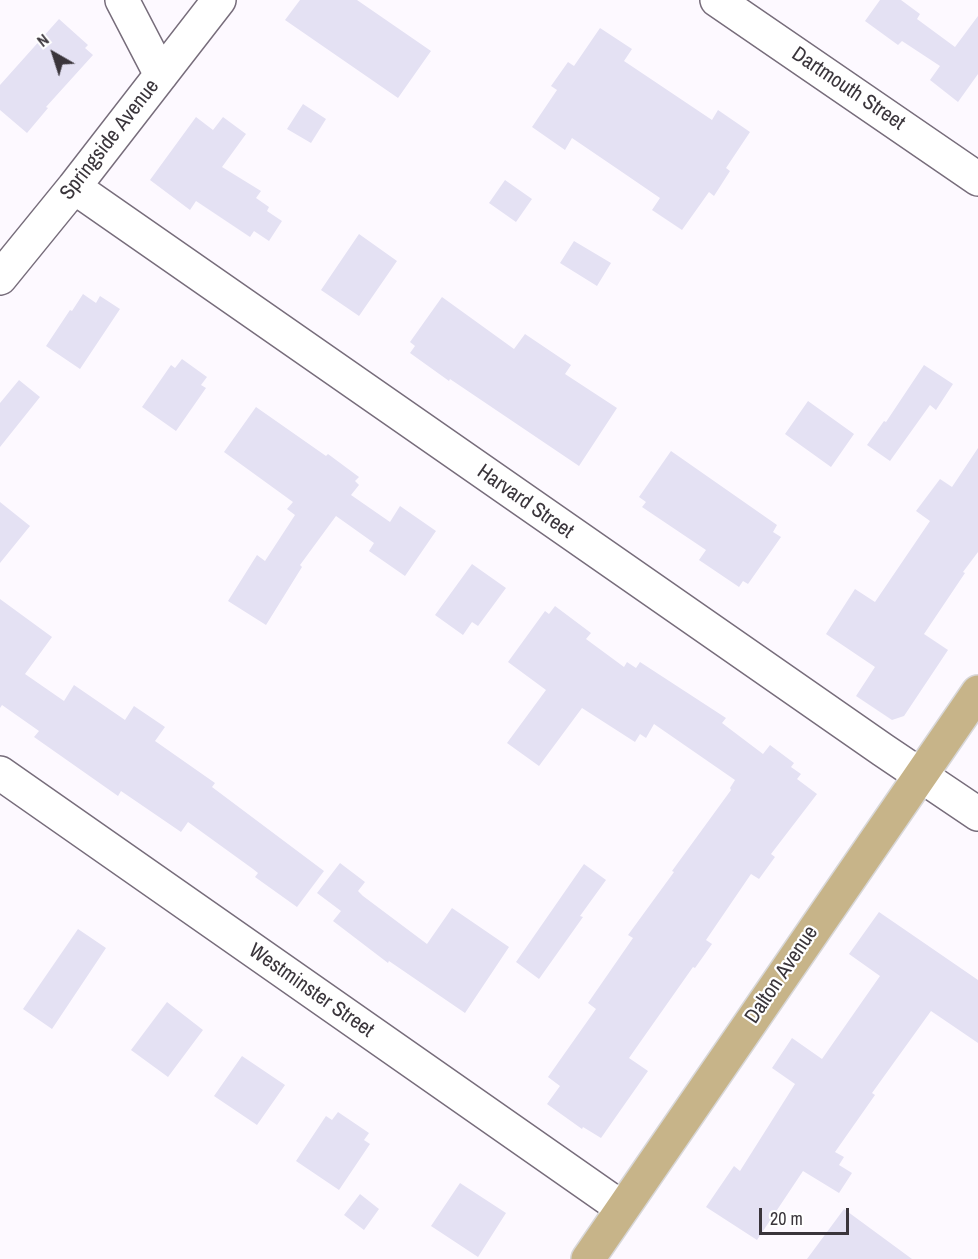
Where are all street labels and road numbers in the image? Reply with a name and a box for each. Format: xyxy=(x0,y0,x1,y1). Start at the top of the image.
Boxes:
street label: Dartmouth Street xyxy=(787,42,909,136)
street label: Springside Avenue xyxy=(55,75,165,205)
street label: Harvard Street xyxy=(472,460,578,544)
street label: Dalton Avenue xyxy=(740,921,824,1029)
street label: Westminster Street xyxy=(244,938,378,1044)

